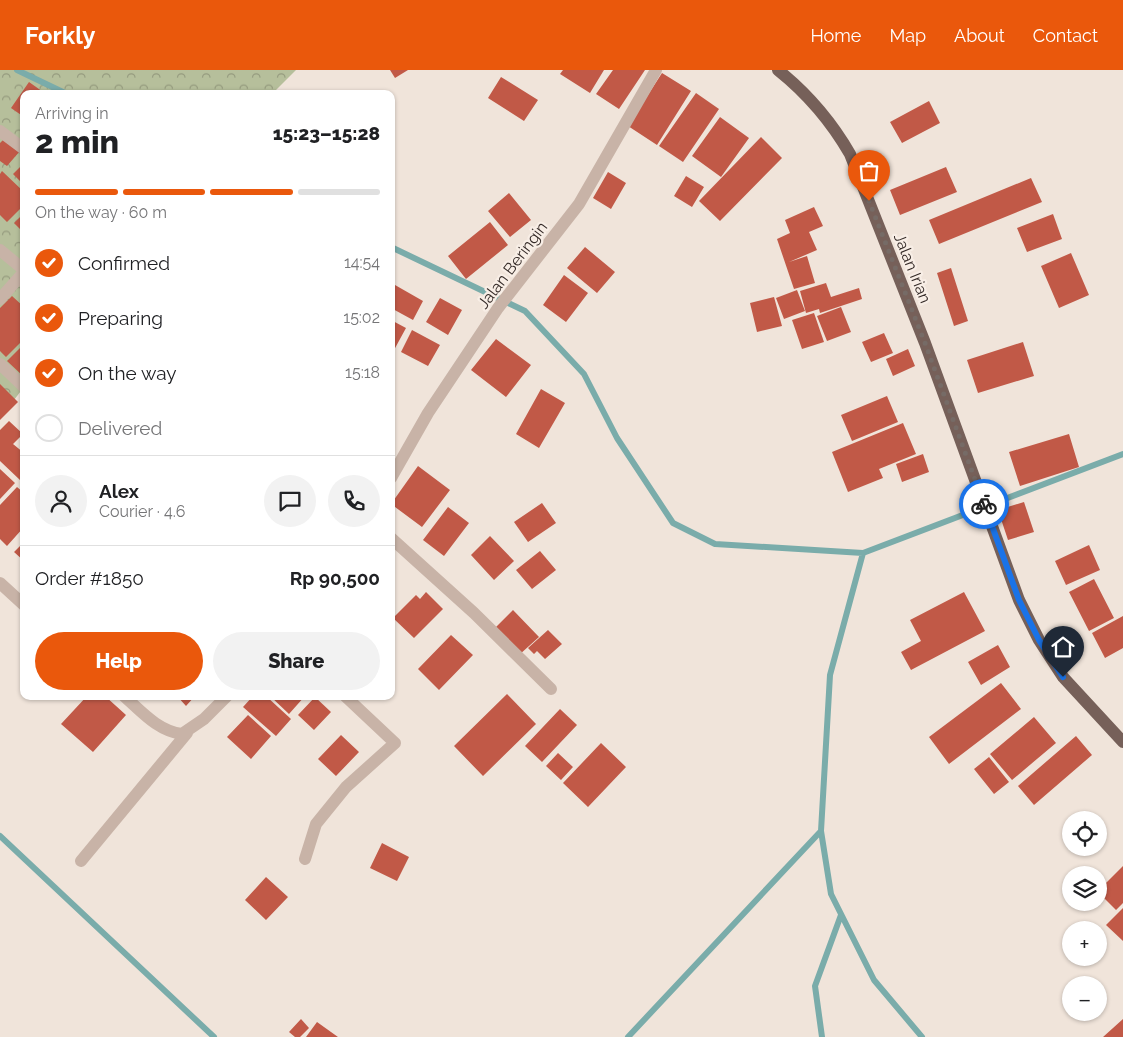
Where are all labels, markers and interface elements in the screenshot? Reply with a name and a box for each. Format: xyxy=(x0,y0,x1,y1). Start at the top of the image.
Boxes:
text: Forkly xyxy=(25,21,95,50)
text: Home xyxy=(810,25,861,46)
text: Map xyxy=(889,25,926,46)
text: About xyxy=(954,25,1005,46)
text: Contact xyxy=(1033,25,1098,46)
text: Arriving in xyxy=(35,104,109,123)
text: 15:23–15:28 xyxy=(273,122,380,144)
text: 2 min xyxy=(35,123,119,160)
pin xyxy=(848,150,890,201)
icon: bag xyxy=(855,157,883,185)
text: On the way · 60 m xyxy=(35,203,167,222)
street label: Jalan Beringin xyxy=(474,218,551,313)
street label: Jalan Irian xyxy=(890,230,935,306)
icon: check xyxy=(35,249,63,277)
text: Confirmed xyxy=(78,252,170,274)
text: 14:54 xyxy=(344,253,380,272)
icon: check xyxy=(35,304,63,332)
text: Preparing xyxy=(78,307,163,329)
text: 15:02 xyxy=(343,308,380,327)
icon: check xyxy=(35,359,63,387)
text: On the way xyxy=(78,362,177,384)
text: 15:18 xyxy=(345,363,380,382)
text: Delivered xyxy=(78,417,162,439)
button: person xyxy=(35,475,87,527)
button: chat xyxy=(264,475,316,527)
button: phone xyxy=(328,475,380,527)
courier xyxy=(959,479,1009,529)
text: Alex xyxy=(99,480,139,502)
icon: bike xyxy=(970,490,998,518)
text: Courier · 4.6 xyxy=(99,502,185,521)
text: Order #1850 xyxy=(35,567,144,589)
text: Rp 90,500 xyxy=(290,567,380,589)
pin xyxy=(1042,626,1084,677)
button: Help xyxy=(35,632,203,690)
button: Share xyxy=(213,632,380,690)
icon: home xyxy=(1049,633,1077,661)
map controls xyxy=(1062,811,1107,1021)
button: locate xyxy=(1062,811,1107,856)
button: layers xyxy=(1062,866,1107,911)
button: + xyxy=(1062,921,1107,966)
button: − xyxy=(1062,976,1107,1021)

